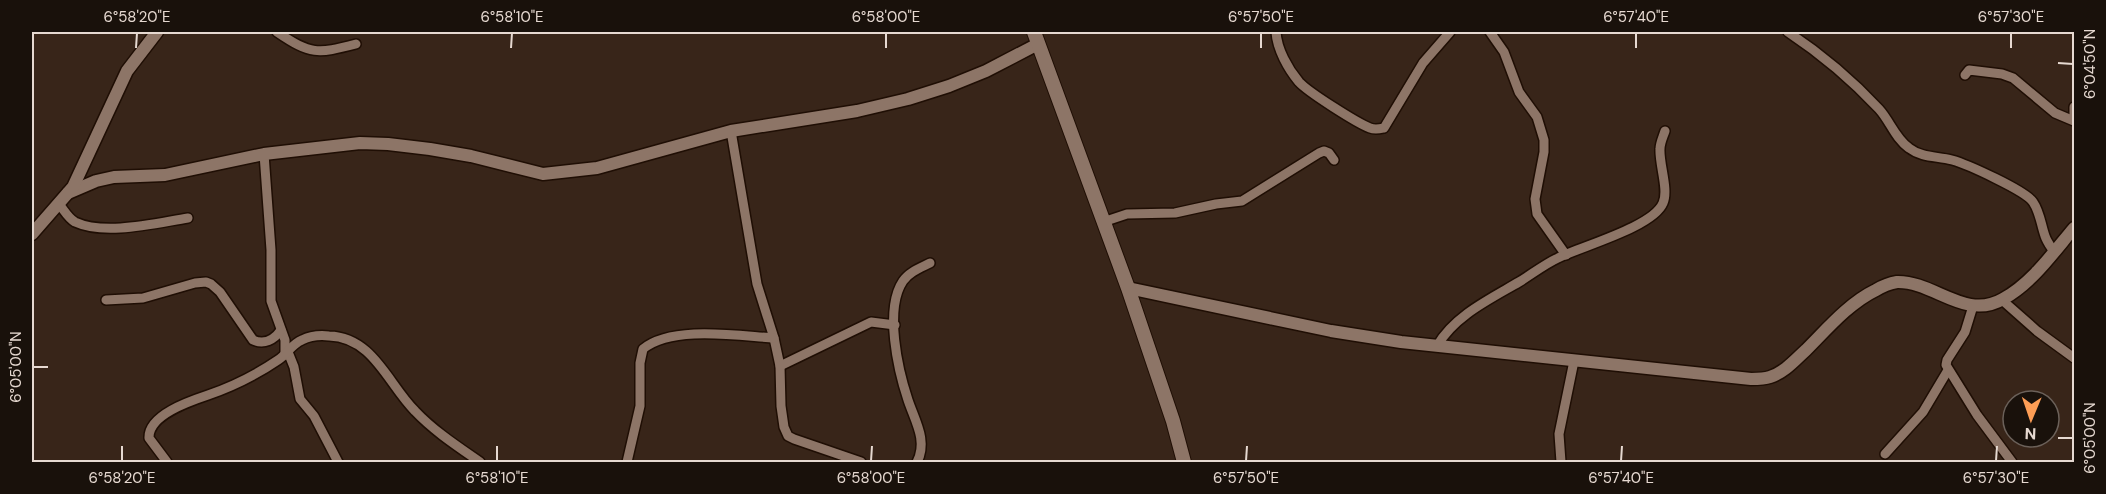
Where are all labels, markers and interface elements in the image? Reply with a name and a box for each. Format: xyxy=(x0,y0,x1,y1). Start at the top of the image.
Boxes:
text: 6°58'20"E xyxy=(104,7,170,27)
text: 6°58'10"E xyxy=(480,7,544,27)
text: 6°58'00"E xyxy=(852,7,920,27)
text: 6°57'50"E xyxy=(1228,7,1294,27)
text: 6°57'40"E xyxy=(1603,7,1669,27)
text: 6°57'30"E xyxy=(1978,7,2044,27)
text: 6°04'50"N xyxy=(2080,29,2100,99)
text: 6°05'00"N xyxy=(6,331,26,403)
north arrow xyxy=(2001,389,2061,449)
text: 6°05'00"N xyxy=(2080,402,2100,474)
text: N xyxy=(2024,423,2037,444)
text: 6°58'20"E xyxy=(89,468,155,488)
text: 6°58'10"E xyxy=(465,468,529,488)
text: 6°58'00"E xyxy=(837,468,905,488)
text: 6°57'50"E xyxy=(1213,468,1279,488)
text: 6°57'40"E xyxy=(1588,468,1654,488)
text: 6°57'30"E xyxy=(1963,468,2029,488)

